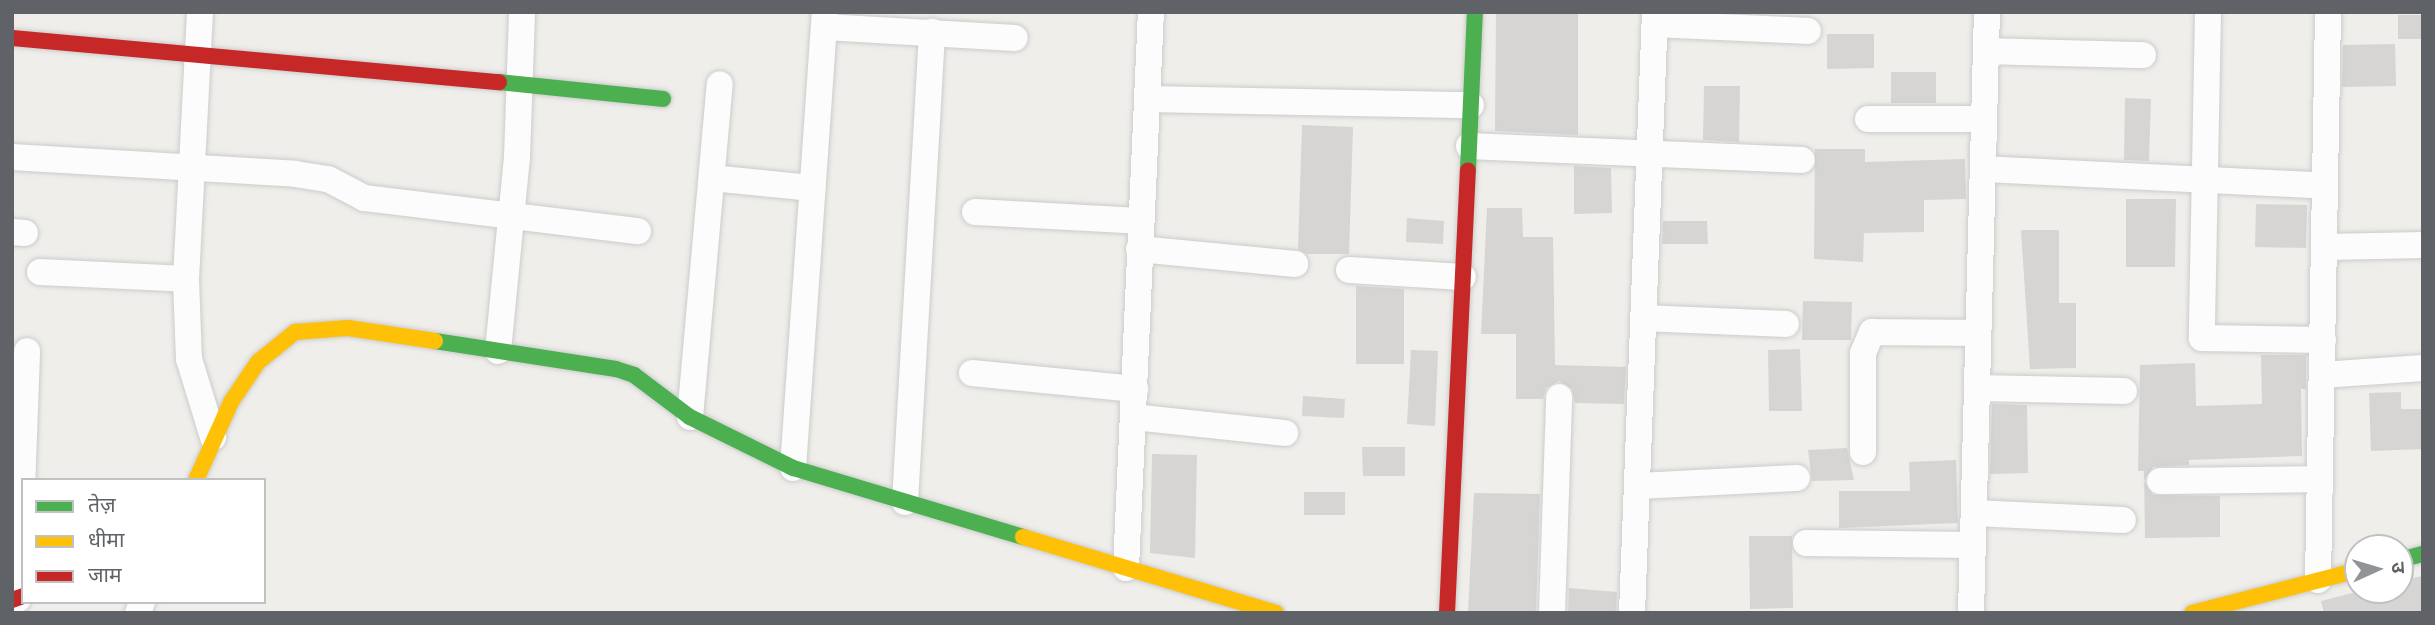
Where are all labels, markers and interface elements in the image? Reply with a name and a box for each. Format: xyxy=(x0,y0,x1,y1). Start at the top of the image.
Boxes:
legend xyxy=(21,478,266,604)
text: तेज़ xyxy=(88,492,116,518)
text: धीमा xyxy=(88,527,124,553)
north arrow xyxy=(2344,534,2414,604)
text: उ xyxy=(2387,561,2410,574)
text: जाम xyxy=(88,562,122,588)

